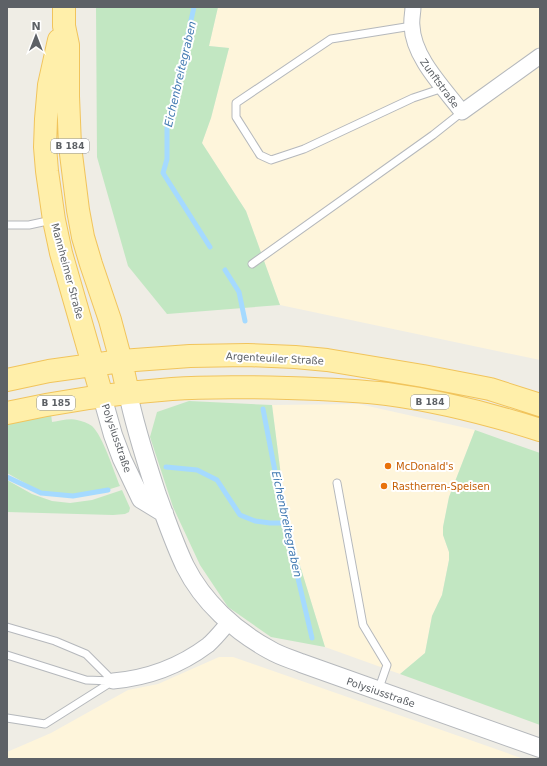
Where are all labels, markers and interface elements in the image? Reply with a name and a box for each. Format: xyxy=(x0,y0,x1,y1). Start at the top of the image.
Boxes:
north arrow xyxy=(16,16,56,56)
text: N xyxy=(31,20,41,33)
water label: Eichenbreitegraben xyxy=(162,20,199,128)
street label: Zunftstraße xyxy=(418,56,461,110)
road number: B 184 xyxy=(51,139,89,153)
street label: Mannheimer Straße xyxy=(49,222,86,320)
street label: Argenteuiler Straße xyxy=(226,350,324,367)
road number: B 184 xyxy=(411,395,449,409)
road number: B 185 xyxy=(37,396,75,410)
street label: Polysiusstraße xyxy=(100,402,133,474)
marker: McDonald's xyxy=(383,461,393,471)
place label: McDonald's xyxy=(396,461,454,472)
water label: Eichenbreitegraben xyxy=(269,470,304,578)
marker: Rastherren-Speisen xyxy=(379,481,389,491)
place label: Rastherren-Speisen xyxy=(392,481,490,492)
street label: Polysiusstraße xyxy=(345,676,417,709)

